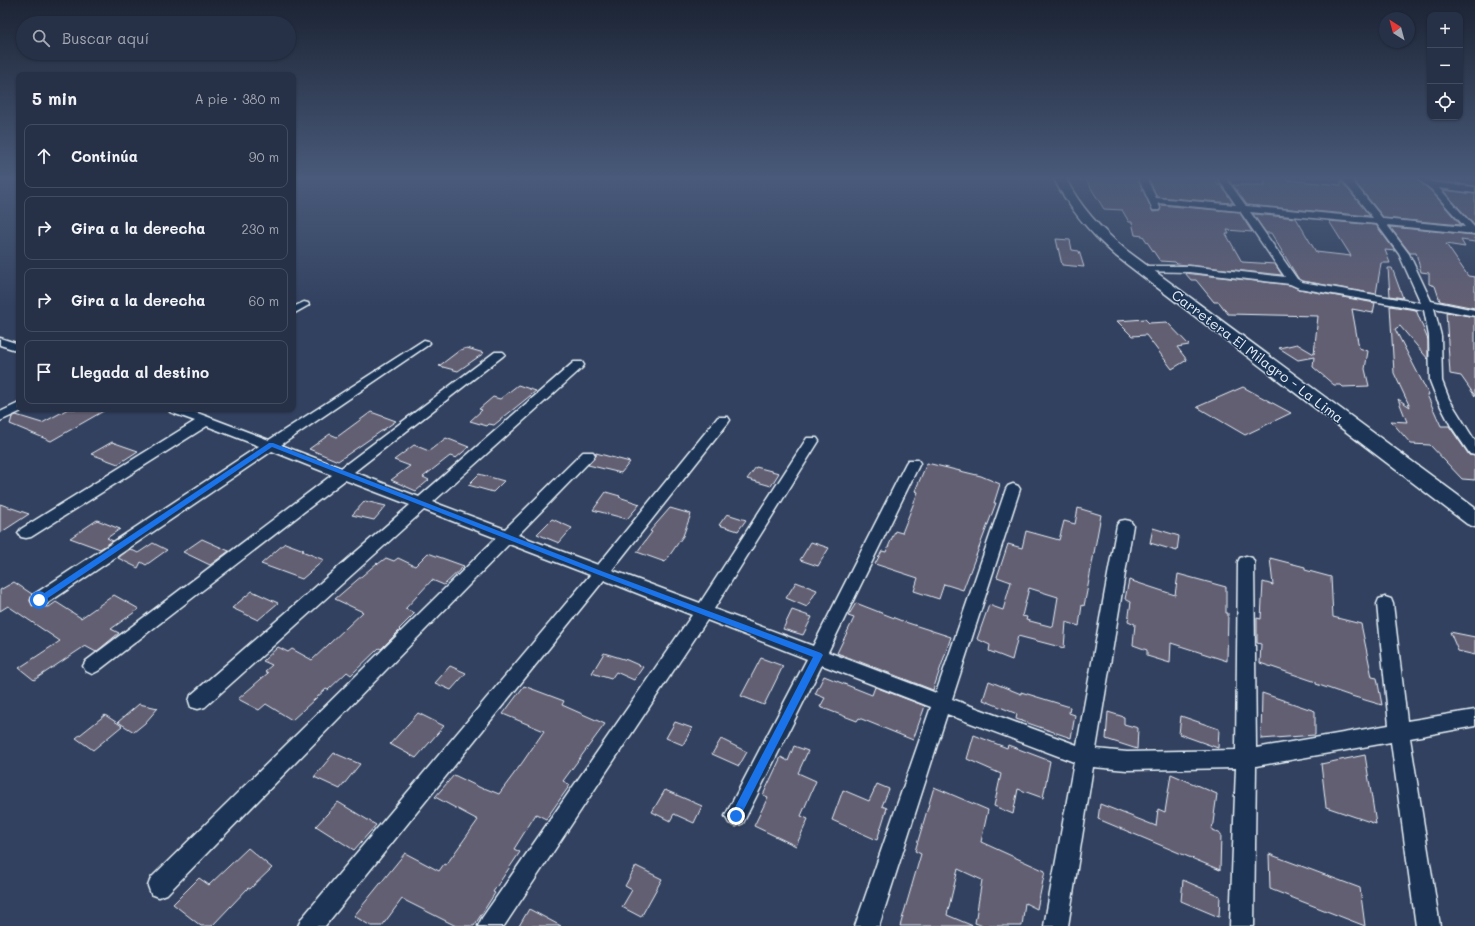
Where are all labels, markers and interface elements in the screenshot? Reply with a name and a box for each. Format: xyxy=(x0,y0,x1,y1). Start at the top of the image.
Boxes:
north arrow xyxy=(1379,12,1415,48)
map controls xyxy=(1427,12,1463,120)
button: + xyxy=(1427,12,1463,48)
search box xyxy=(16,16,296,60)
icon: search xyxy=(30,27,52,49)
text: Buscar aquí xyxy=(62,28,149,48)
button: − xyxy=(1427,48,1463,84)
button: locate xyxy=(1427,84,1463,120)
text: 5 min xyxy=(32,87,77,109)
text: A pie · 380 m xyxy=(195,90,280,107)
icon: ahead xyxy=(33,145,55,167)
text: Continúa xyxy=(71,146,138,166)
text: 90 m xyxy=(249,148,279,165)
icon: right xyxy=(33,217,55,239)
text: Gira a la derecha xyxy=(71,218,205,238)
text: 230 m xyxy=(242,220,279,237)
street label: Carretera El Milagro - La Lima xyxy=(1168,285,1348,427)
icon: right xyxy=(33,289,55,311)
text: Gira a la derecha xyxy=(71,290,205,310)
text: 60 m xyxy=(249,292,279,309)
icon: arrive xyxy=(33,361,55,383)
text: Llegada al destino xyxy=(71,362,209,382)
route start xyxy=(30,591,48,609)
route end xyxy=(727,807,745,825)

